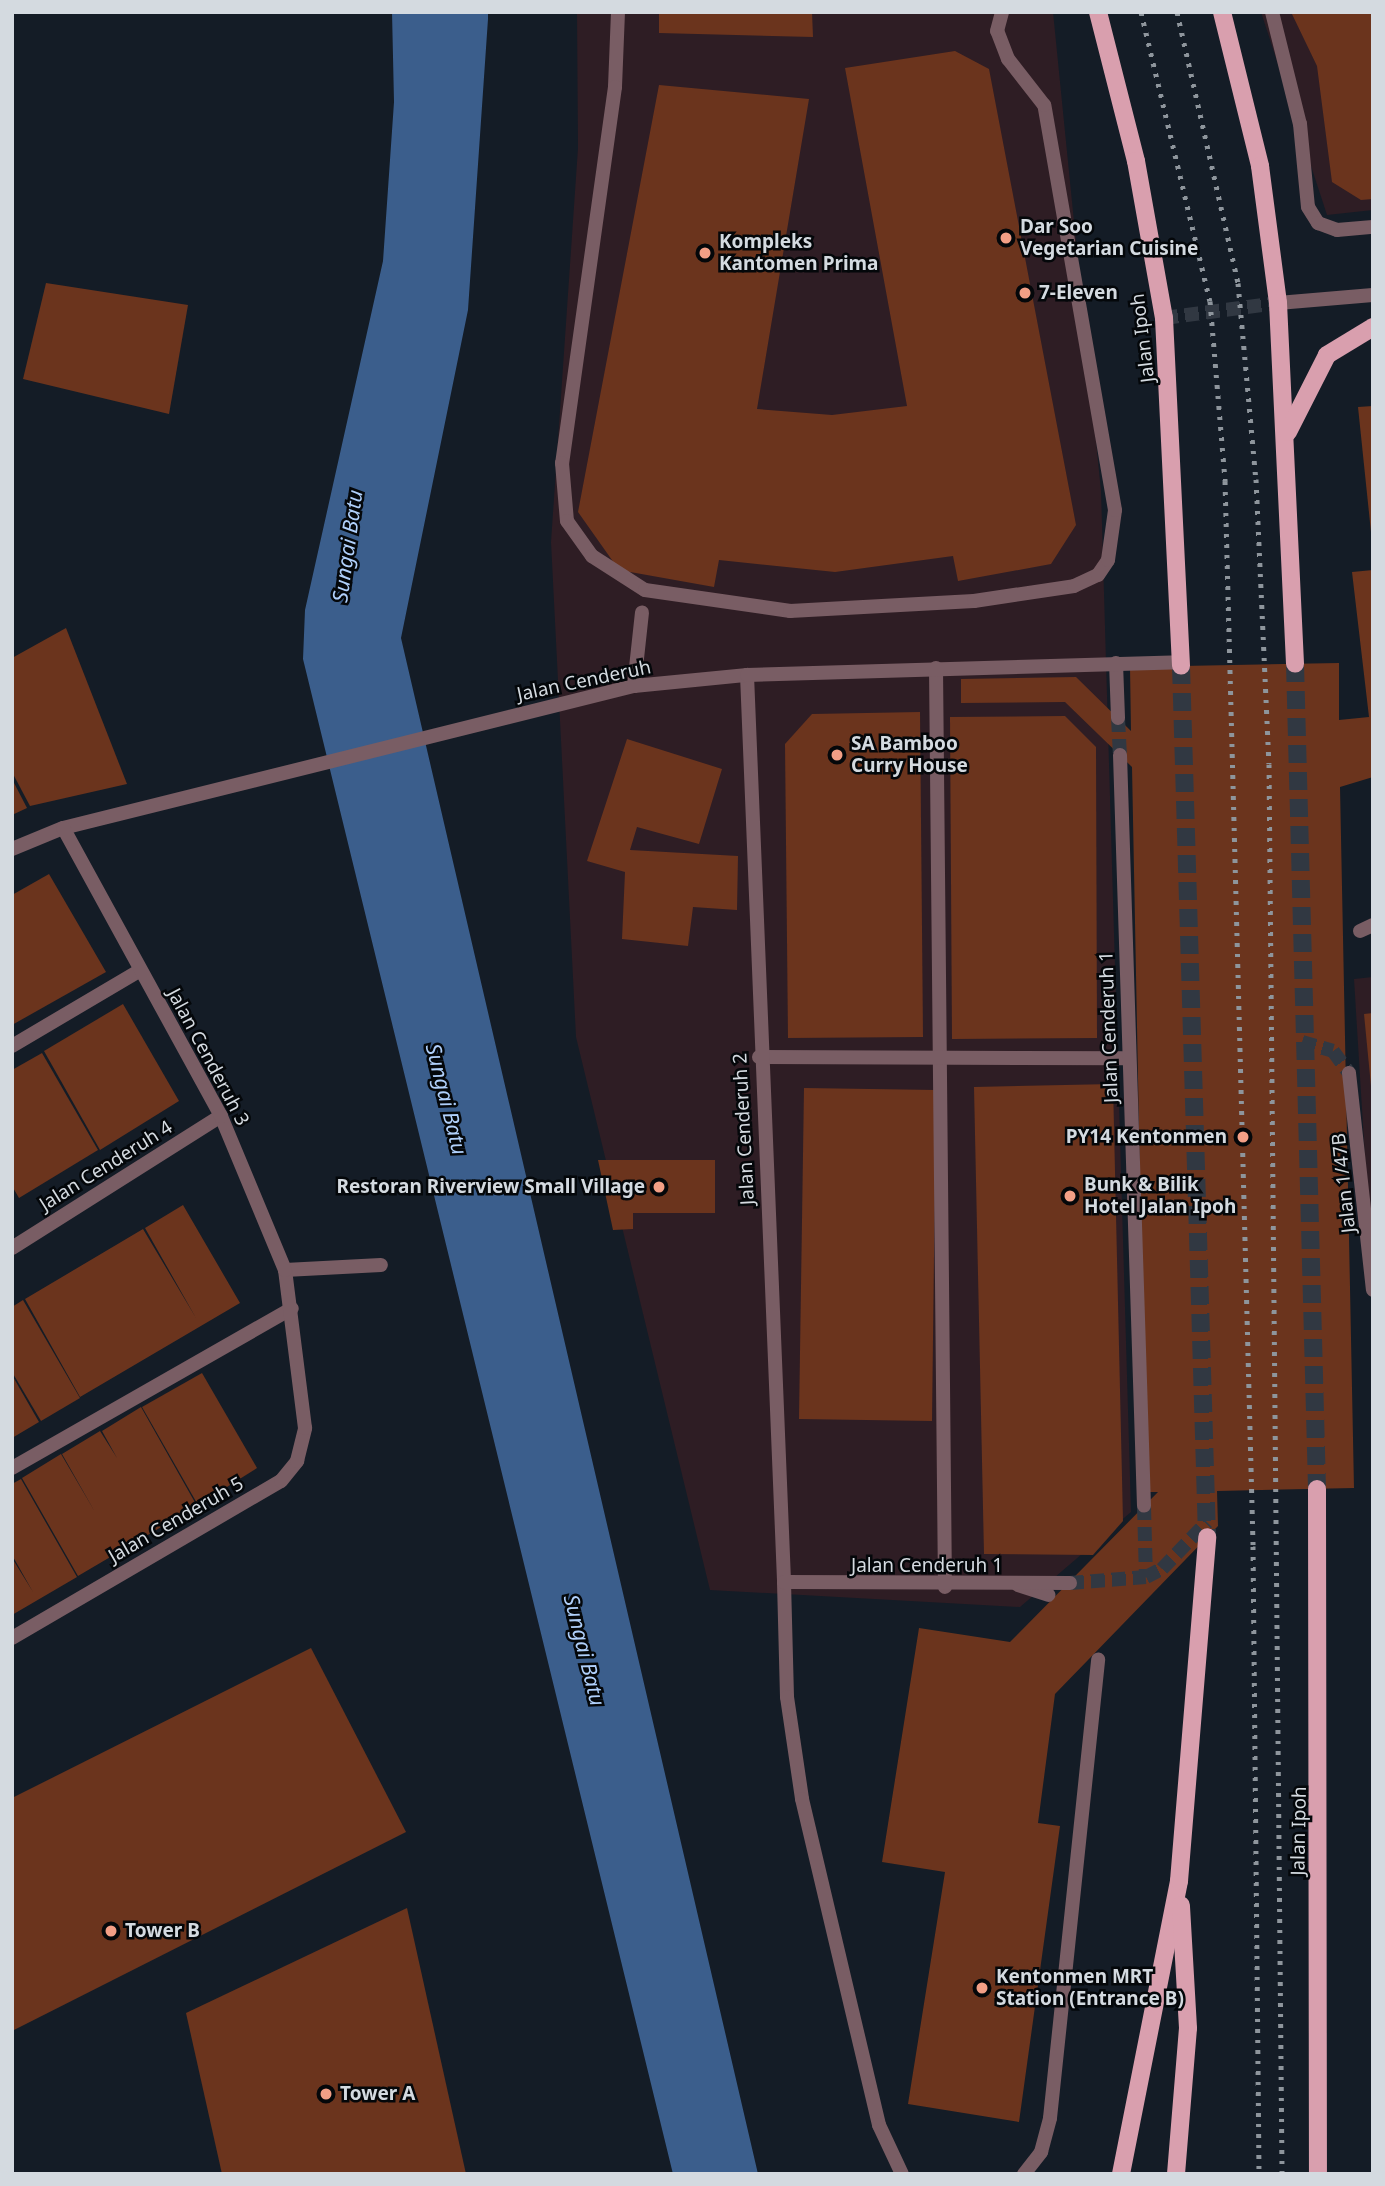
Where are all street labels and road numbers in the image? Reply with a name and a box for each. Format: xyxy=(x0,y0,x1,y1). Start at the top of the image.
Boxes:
street label: Jalan Ipoh xyxy=(1126,292,1160,384)
street label: Jalan Cenderuh xyxy=(515,656,653,706)
street label: Jalan Cenderuh 1 xyxy=(1095,951,1123,1103)
street label: Jalan Cenderuh 3 xyxy=(162,985,254,1129)
street label: Jalan Cenderuh 2 xyxy=(729,1052,759,1206)
street label: Jalan Cenderuh 4 xyxy=(35,1116,177,1216)
street label: Jalan 1/47B xyxy=(1327,1132,1361,1234)
street label: Jalan Cenderuh 5 xyxy=(104,1472,248,1568)
street label: Jalan Cenderuh 1 xyxy=(851,1555,1003,1577)
street label: Jalan Ipoh xyxy=(1287,1786,1311,1876)

